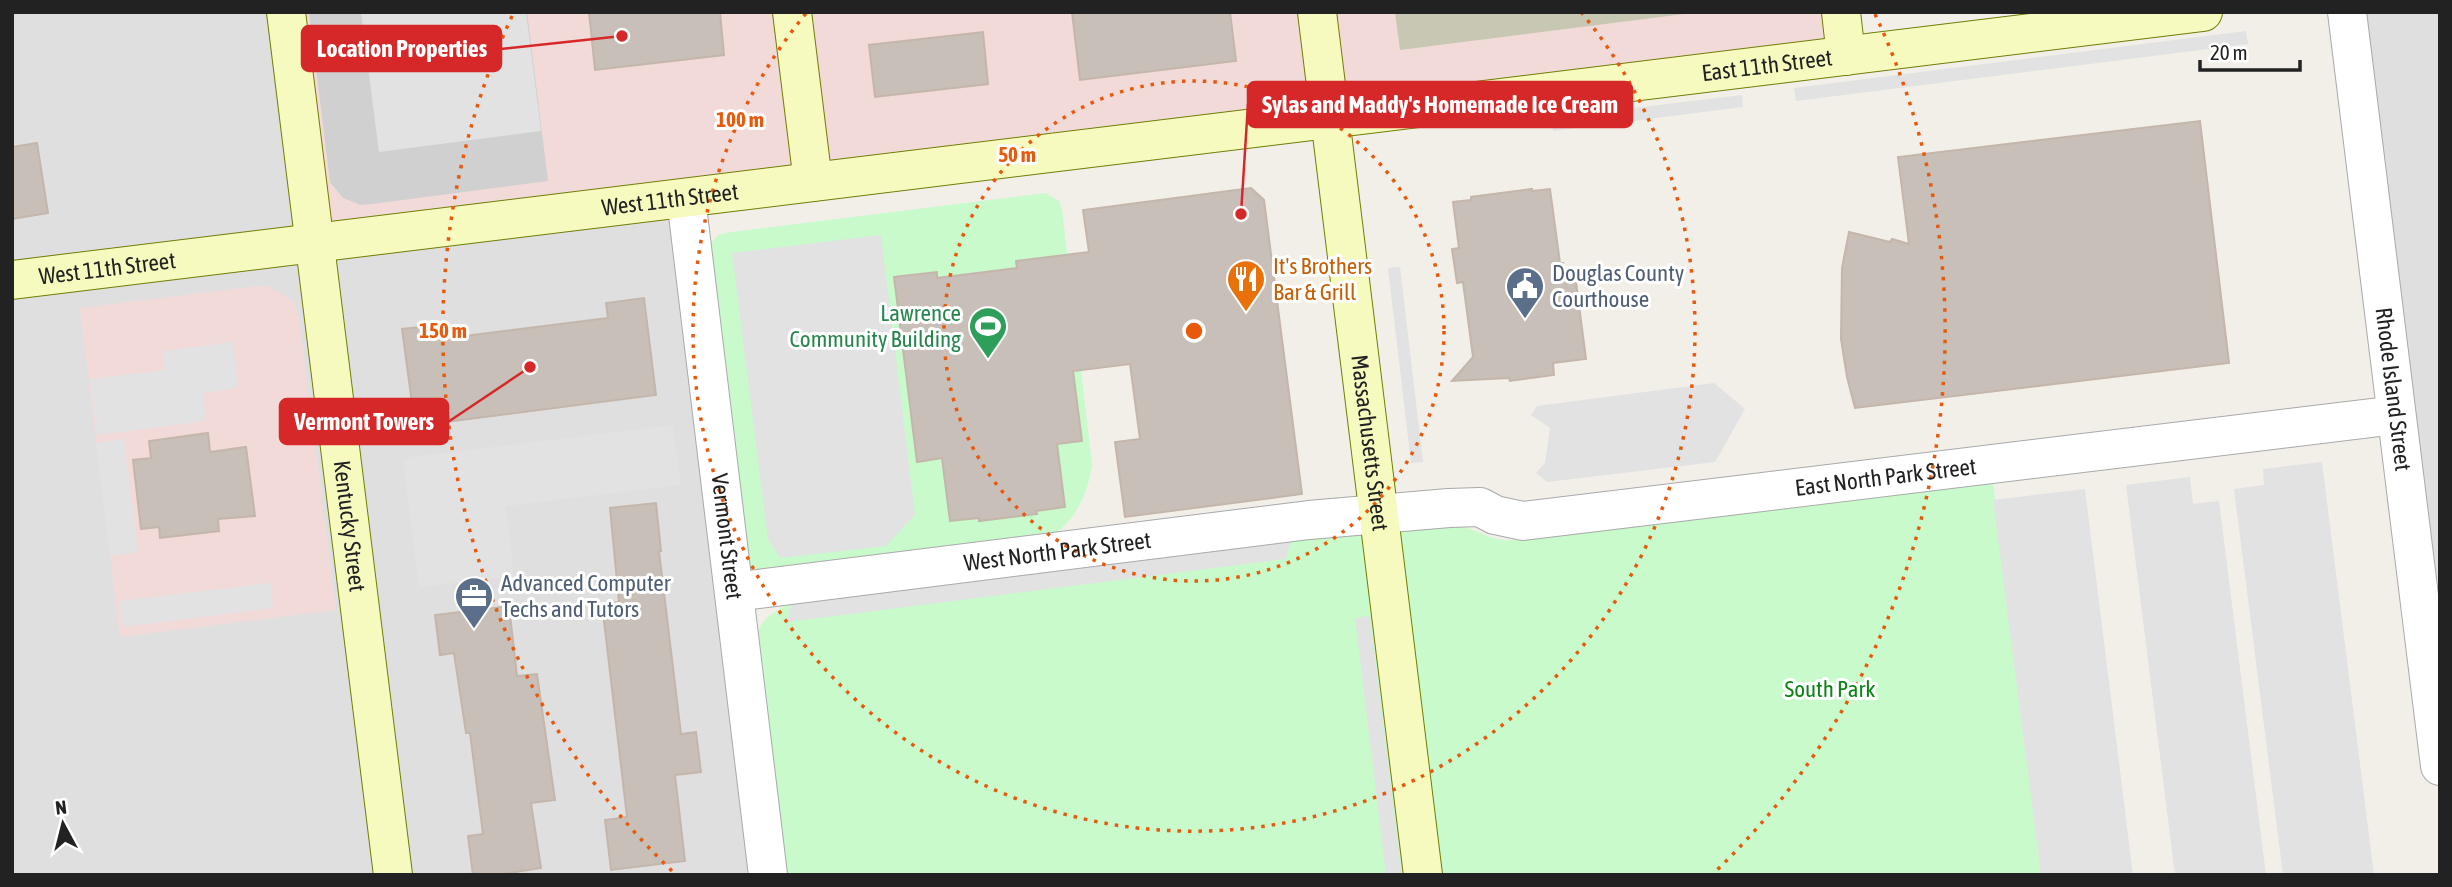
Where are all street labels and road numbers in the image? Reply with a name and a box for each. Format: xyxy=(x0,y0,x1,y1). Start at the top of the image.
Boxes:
street label: East 11th Street xyxy=(1700,44,1834,86)
street label: West 11th Street xyxy=(600,178,740,221)
street label: West 11th Street xyxy=(38,247,177,290)
street label: Rhode Island Street xyxy=(2371,306,2416,472)
street label: Massachusetts Street xyxy=(1346,353,1394,532)
street label: East North Park Street xyxy=(1794,453,1978,501)
street label: Kentucky Street xyxy=(329,459,371,593)
street label: Vermont Street xyxy=(706,472,748,601)
street label: West North Park Street xyxy=(962,527,1153,576)

